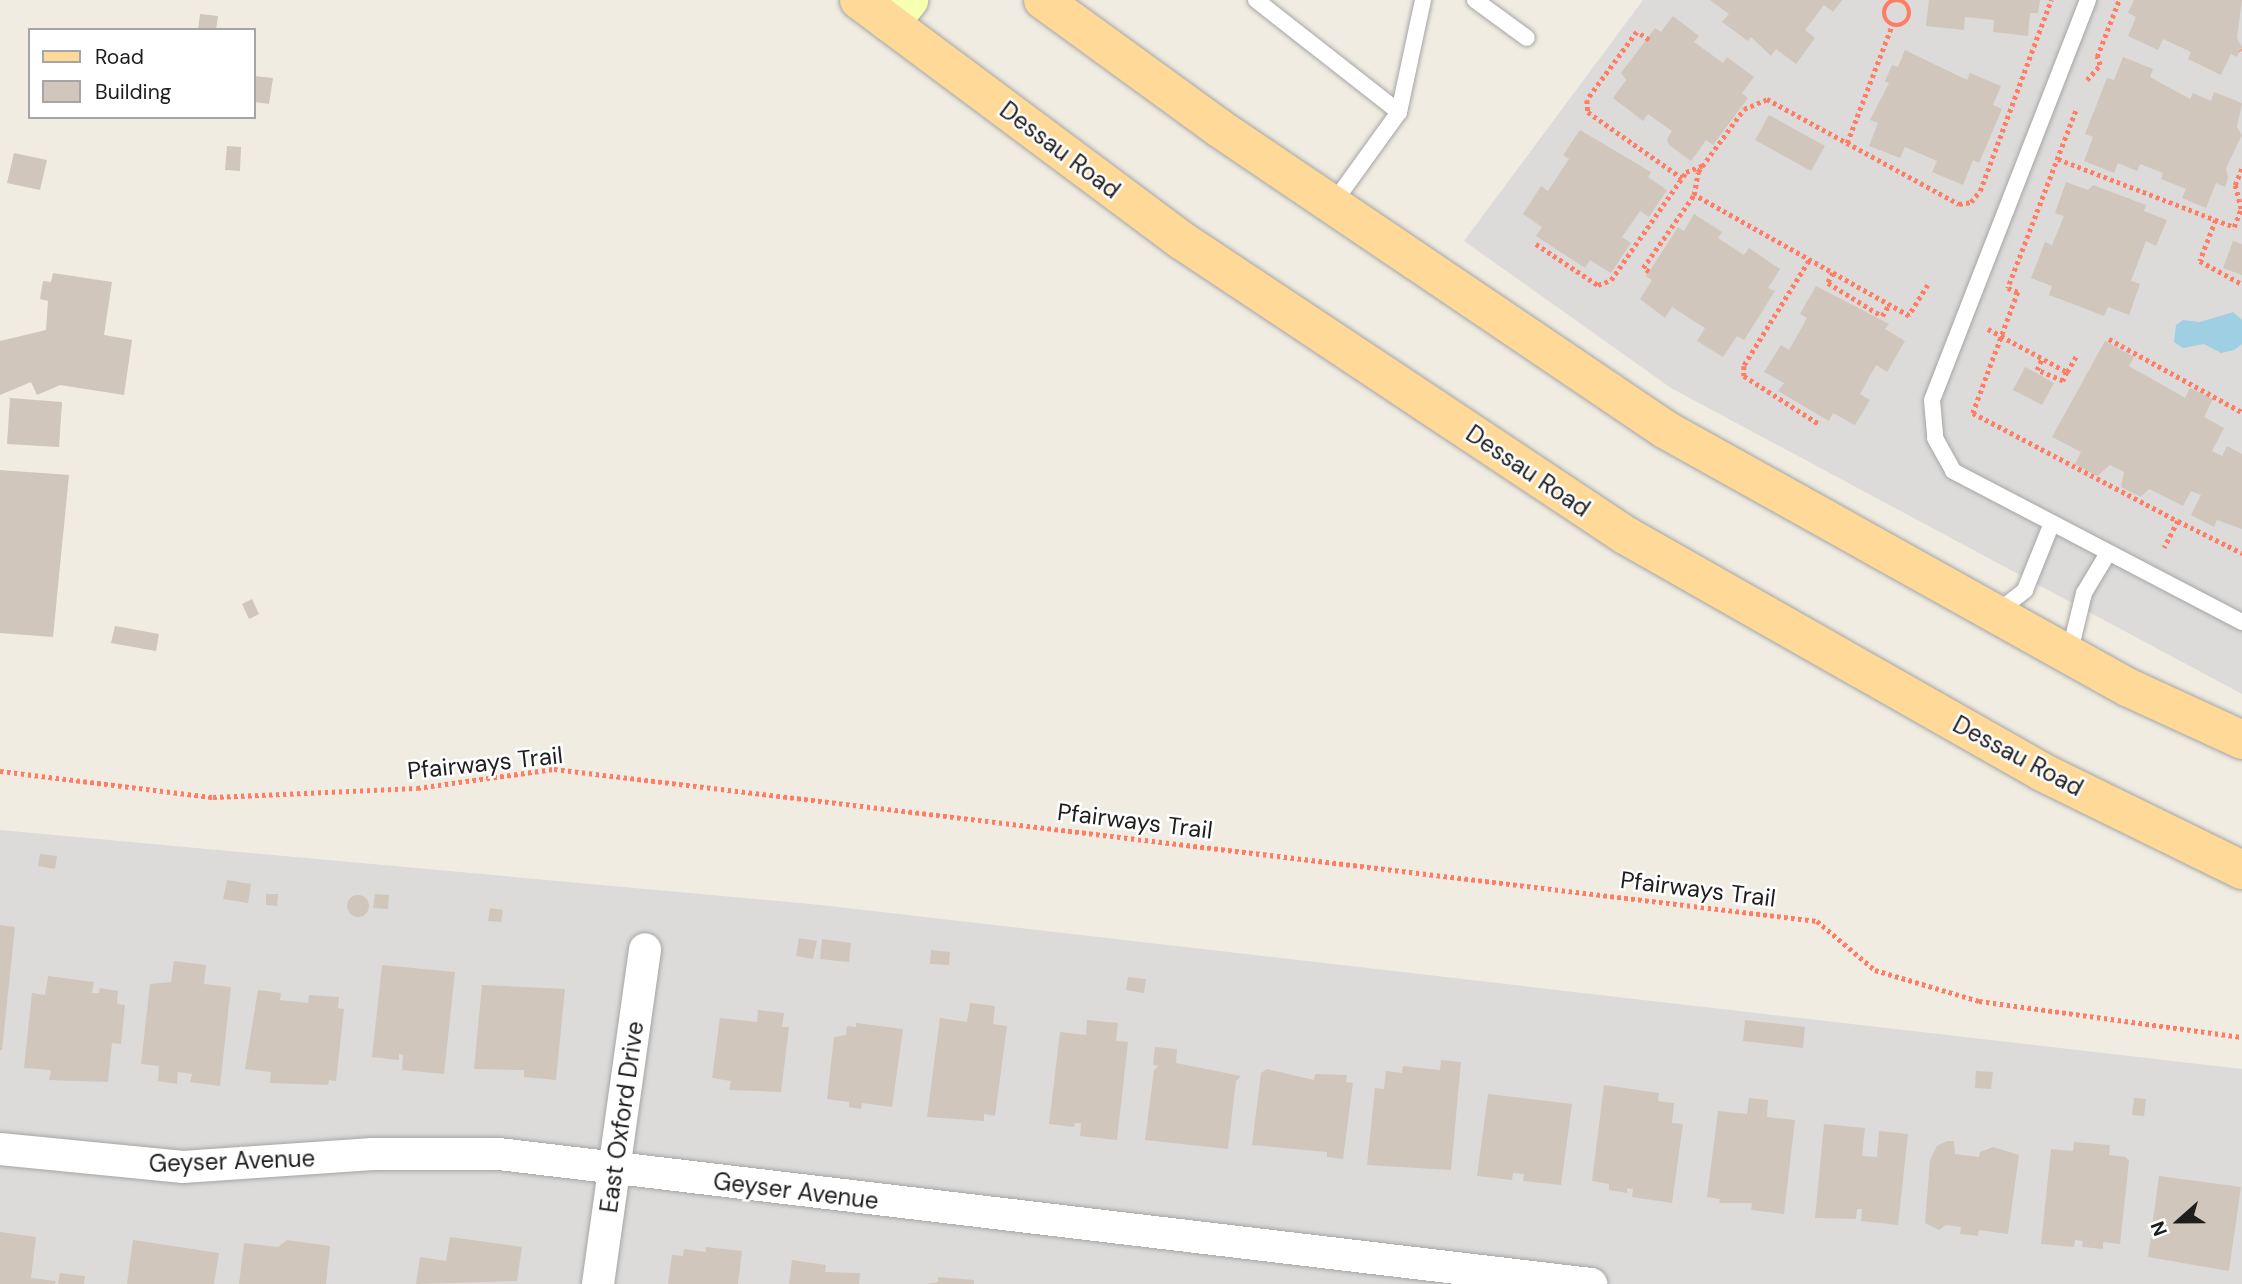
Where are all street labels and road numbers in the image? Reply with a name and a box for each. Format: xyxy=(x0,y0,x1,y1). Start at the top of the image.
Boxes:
street label: Dessau Road xyxy=(994,95,1126,205)
street label: Dessau Road xyxy=(1461,419,1595,523)
street label: Dessau Road xyxy=(1948,710,2088,802)
street label: Pfairways Trail xyxy=(406,741,564,785)
street label: Pfairways Trail xyxy=(1056,797,1214,845)
street label: Pfairways Trail xyxy=(1619,865,1777,913)
street label: East Oxford Drive xyxy=(594,1019,650,1215)
street label: Geyser Avenue xyxy=(148,1144,316,1178)
street label: Geyser Avenue xyxy=(712,1167,880,1215)

